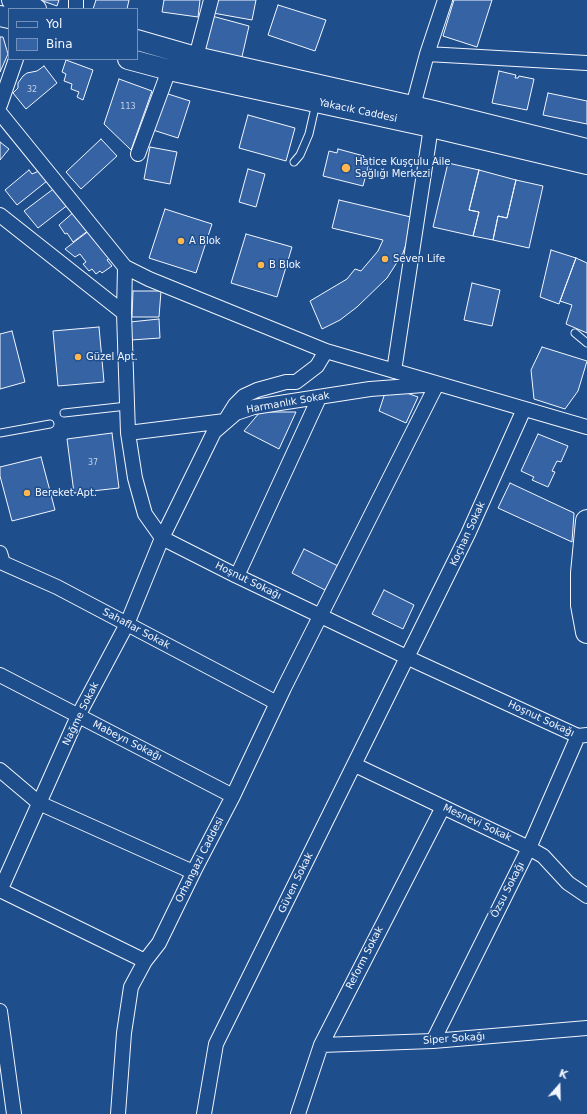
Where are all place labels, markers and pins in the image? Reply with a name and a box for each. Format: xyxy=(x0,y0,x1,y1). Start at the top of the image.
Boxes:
place label: Hatice Kuşçulu Aile Sağlığı Merkezi xyxy=(355,156,450,180)
marker: Hatice Kuşçulu Aile Sağlığı Merkezi xyxy=(340,162,352,174)
place label: A Blok xyxy=(189,235,221,247)
marker: A Blok xyxy=(176,236,186,246)
place label: Seven Life xyxy=(393,253,445,265)
marker: Seven Life xyxy=(380,254,390,264)
place label: B Blok xyxy=(269,259,301,271)
marker: B Blok xyxy=(256,260,266,270)
place label: Güzel Apt. xyxy=(86,351,138,363)
marker: Güzel Apt. xyxy=(73,352,83,362)
place label: Bereket Apt. xyxy=(35,487,97,499)
marker: Bereket Apt. xyxy=(22,488,32,498)

